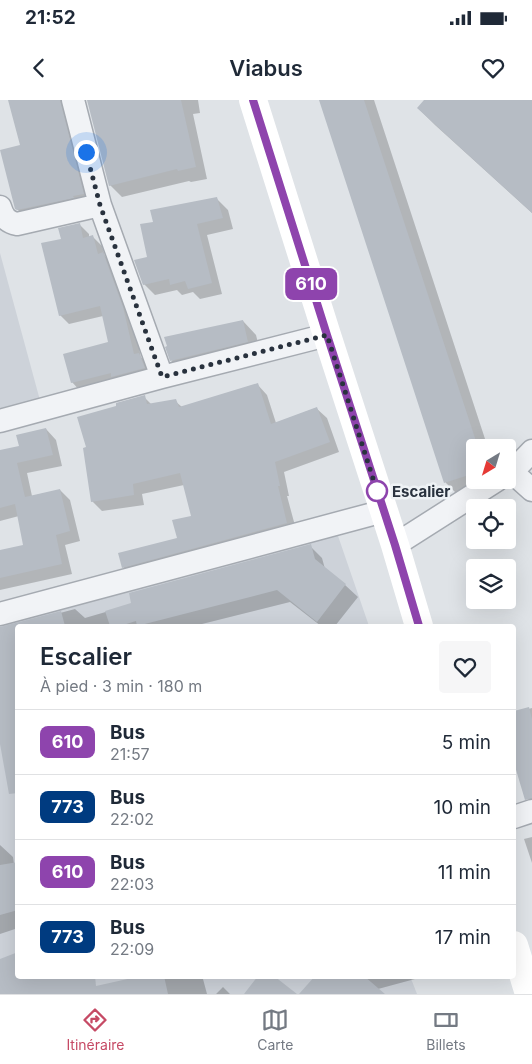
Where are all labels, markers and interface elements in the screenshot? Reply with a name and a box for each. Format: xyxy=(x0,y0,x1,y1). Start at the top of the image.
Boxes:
text: 21:52 xyxy=(25,6,76,29)
icon: back xyxy=(25,54,53,82)
icon: heart xyxy=(479,54,507,82)
text: Viabus xyxy=(229,55,303,81)
your location xyxy=(74,140,99,165)
line badge: 610 xyxy=(282,268,340,300)
text: 610 xyxy=(295,273,327,294)
north arrow xyxy=(466,439,516,489)
map controls xyxy=(466,439,516,609)
marker: Escalier xyxy=(366,480,388,502)
place label: Escalier xyxy=(392,482,450,501)
button: locate xyxy=(466,499,516,549)
button: layers xyxy=(466,559,516,609)
button: heart xyxy=(439,641,491,693)
text: Escalier xyxy=(40,642,132,671)
text: À pied · 3 min · 180 m xyxy=(40,676,202,696)
text: Bus xyxy=(110,721,145,744)
text: 610 xyxy=(52,731,83,752)
text: 5 min xyxy=(442,731,491,754)
text: 21:57 xyxy=(110,744,150,764)
text: Bus xyxy=(110,786,145,809)
text: 773 xyxy=(51,796,84,817)
text: 10 min xyxy=(433,796,491,819)
text: 22:02 xyxy=(110,809,154,829)
text: Bus xyxy=(110,851,145,874)
text: 610 xyxy=(52,861,83,882)
text: 11 min xyxy=(438,861,491,884)
text: 22:03 xyxy=(110,874,154,894)
text: Bus xyxy=(110,916,145,939)
text: 773 xyxy=(51,926,84,947)
text: 17 min xyxy=(435,926,491,949)
text: 22:09 xyxy=(110,939,154,959)
tab: Itinéraire xyxy=(66,1006,124,1053)
tab: Carte xyxy=(257,1006,293,1053)
tab: Billets xyxy=(426,1006,466,1053)

